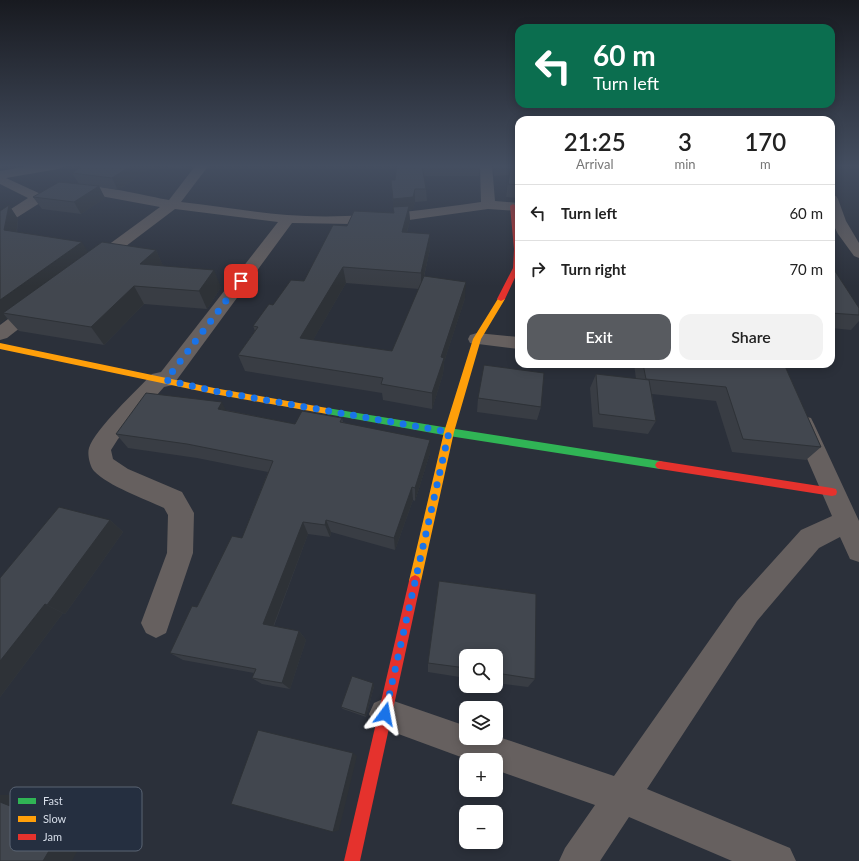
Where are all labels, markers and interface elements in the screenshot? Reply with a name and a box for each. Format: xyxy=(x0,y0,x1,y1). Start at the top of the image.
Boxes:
text: 60 m xyxy=(593,38,656,72)
icon: left xyxy=(527,40,579,92)
text: Turn left xyxy=(593,72,659,94)
text: 21:25 xyxy=(564,127,626,156)
text: 3 xyxy=(678,127,692,156)
text: 170 xyxy=(744,127,786,156)
text: Arrival xyxy=(576,156,613,172)
text: min xyxy=(674,156,696,172)
text: m xyxy=(760,156,771,172)
icon: left xyxy=(527,202,549,224)
text: Turn left xyxy=(561,204,617,222)
text: 60 m xyxy=(789,204,823,222)
icon: right xyxy=(527,258,549,280)
text: Turn right xyxy=(561,260,626,278)
text: 70 m xyxy=(789,260,823,278)
pin xyxy=(224,264,258,298)
icon: arrive xyxy=(230,270,252,292)
button: Exit xyxy=(527,314,671,360)
button: Share xyxy=(679,314,823,360)
map controls xyxy=(459,649,503,849)
button: search xyxy=(459,649,503,693)
position arrow xyxy=(364,693,406,735)
button: layers xyxy=(459,701,503,745)
button: + xyxy=(459,753,503,797)
legend xyxy=(10,787,142,851)
text: Fast xyxy=(43,794,63,807)
button: − xyxy=(459,805,503,849)
text: Slow xyxy=(43,812,67,825)
text: Jam xyxy=(43,830,62,843)

